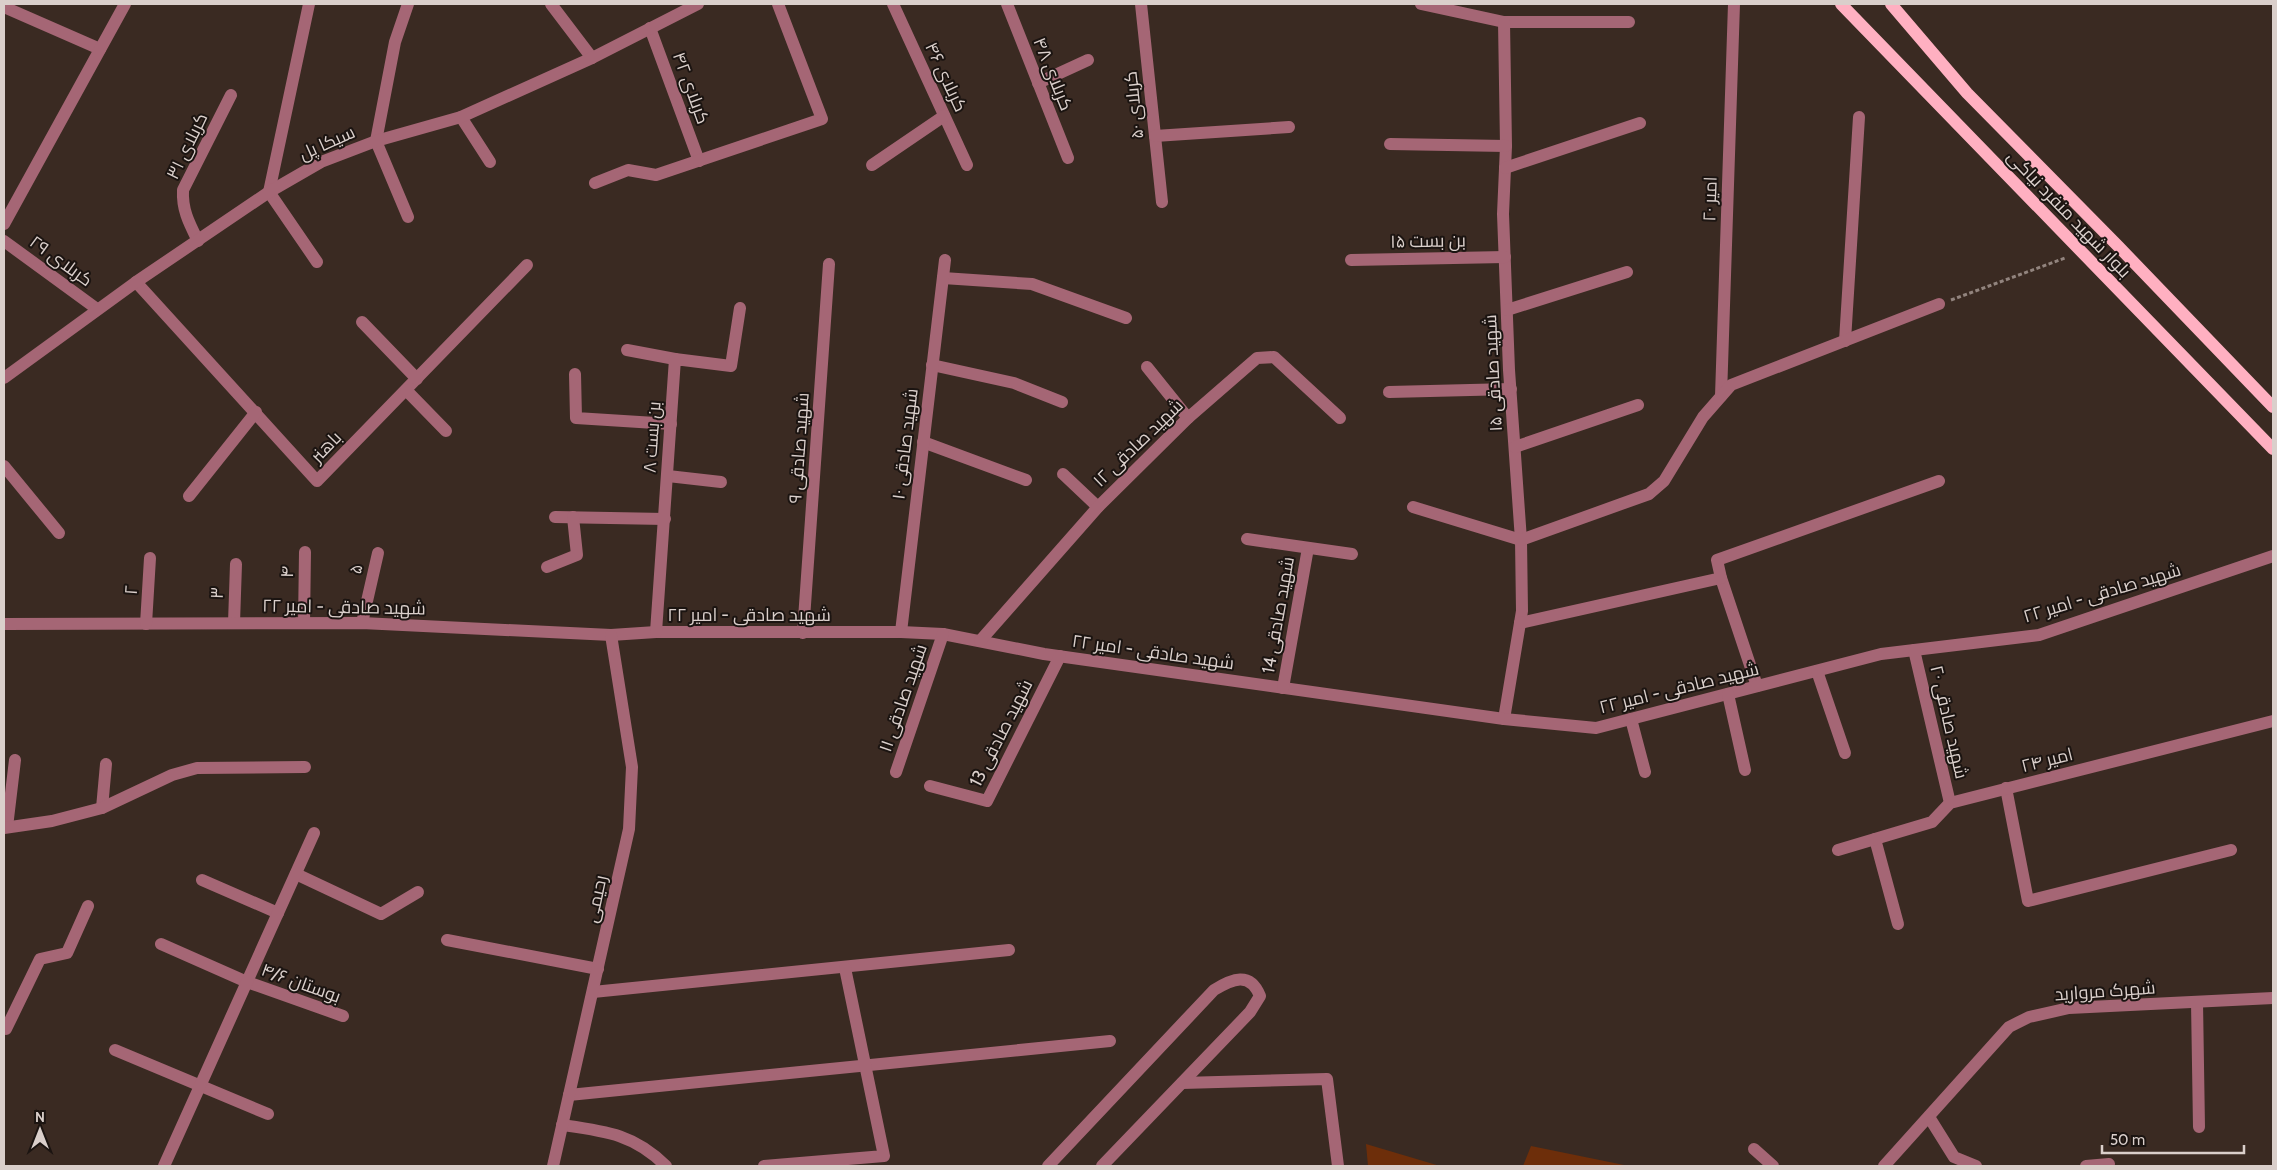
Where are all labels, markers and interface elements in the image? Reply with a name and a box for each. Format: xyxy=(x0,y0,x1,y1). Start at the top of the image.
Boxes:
street label: کربلای ۴۸ xyxy=(1028,34,1078,114)
street label: کربلای ۴۶ xyxy=(920,39,972,115)
street label: کربلای ۴۲ xyxy=(668,49,714,127)
street label: کربلای ۵۰ xyxy=(1120,70,1148,140)
street label: کربلای ۳۱ xyxy=(161,109,213,183)
street label: سیکا پل xyxy=(296,121,359,166)
street label: بلوار شهید منفرد نیاکی xyxy=(2002,146,2136,282)
street label: امیر ۲۰ xyxy=(1698,176,1722,222)
street label: بن بست ۱۵ xyxy=(1390,229,1466,253)
street label: کربلای ۲۹ xyxy=(25,231,97,291)
street label: شهید صادقی ۱۵ xyxy=(1479,314,1507,432)
street label: شهید صادقی ۱۰ xyxy=(887,387,923,501)
street label: شهید صادقی ۹ xyxy=(784,392,814,504)
street label: شهید صادقی ۱۲ xyxy=(1088,394,1188,492)
street label: بن بست ۸ xyxy=(639,400,665,474)
street label: باهنر xyxy=(305,427,346,468)
street label: شهید صادقی 14 xyxy=(1257,555,1299,675)
street label: شهید صادقی - امیر ۲۲ xyxy=(2021,559,2183,627)
street label: ۵ xyxy=(344,562,368,576)
street label: ۴ xyxy=(276,566,298,578)
street label: ۲ xyxy=(120,584,142,596)
street label: ۳ xyxy=(206,587,228,599)
street label: شهید صادقی - امیر ۲۲ xyxy=(262,595,426,619)
street label: شهید صادقی - امیر ۲۲ xyxy=(667,604,831,626)
street label: شهید صادقی - امیر ۲۲ xyxy=(1070,630,1236,674)
street label: شهید صادقی ۱۱ xyxy=(874,641,932,755)
street label: شهید صادقی - امیر ۲۲ xyxy=(1597,658,1761,718)
street label: شهید صادقی ۲۰ xyxy=(1925,663,1973,781)
street label: شهید صادقی 13 xyxy=(965,676,1037,790)
street label: امیر ۲۴ xyxy=(2019,743,2075,777)
street label: رحیمی xyxy=(580,873,612,925)
street label: بوستان ۴/۶ xyxy=(258,958,344,1008)
street label: شهرک مروارید xyxy=(2054,977,2156,1005)
north arrow xyxy=(15,1105,65,1155)
text: N xyxy=(35,1108,45,1126)
scale bar xyxy=(2102,1122,2244,1154)
text: 50 m xyxy=(2110,1131,2145,1149)

